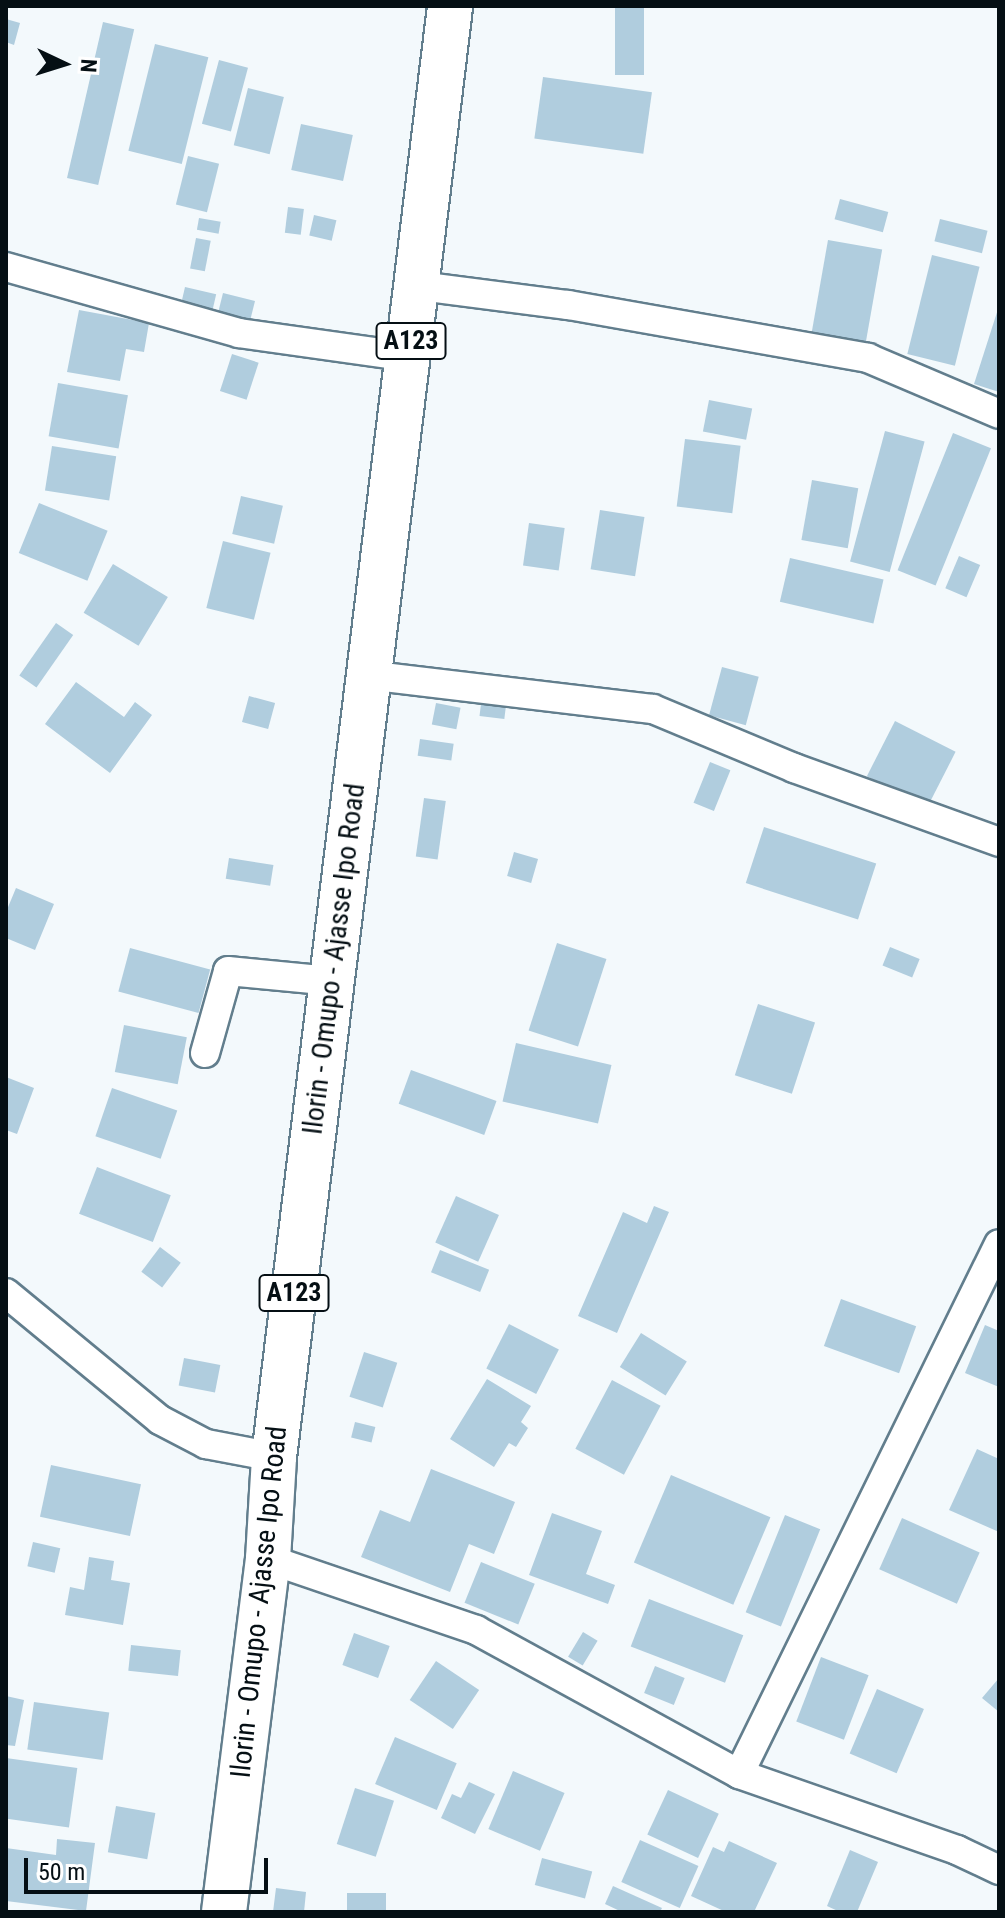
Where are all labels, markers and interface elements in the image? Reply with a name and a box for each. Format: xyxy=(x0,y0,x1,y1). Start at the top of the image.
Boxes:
north arrow xyxy=(24,24,104,104)
text: N xyxy=(76,58,101,73)
road number: A123 xyxy=(375,319,447,363)
street label: Ilorin - Omupo - Ajasse Ipo Road xyxy=(296,782,372,1136)
road number: A123 xyxy=(258,1271,330,1315)
street label: Ilorin - Omupo - Ajasse Ipo Road xyxy=(224,1425,294,1779)
scale bar xyxy=(28,1842,272,1892)
text: 50 m xyxy=(38,1858,85,1886)

